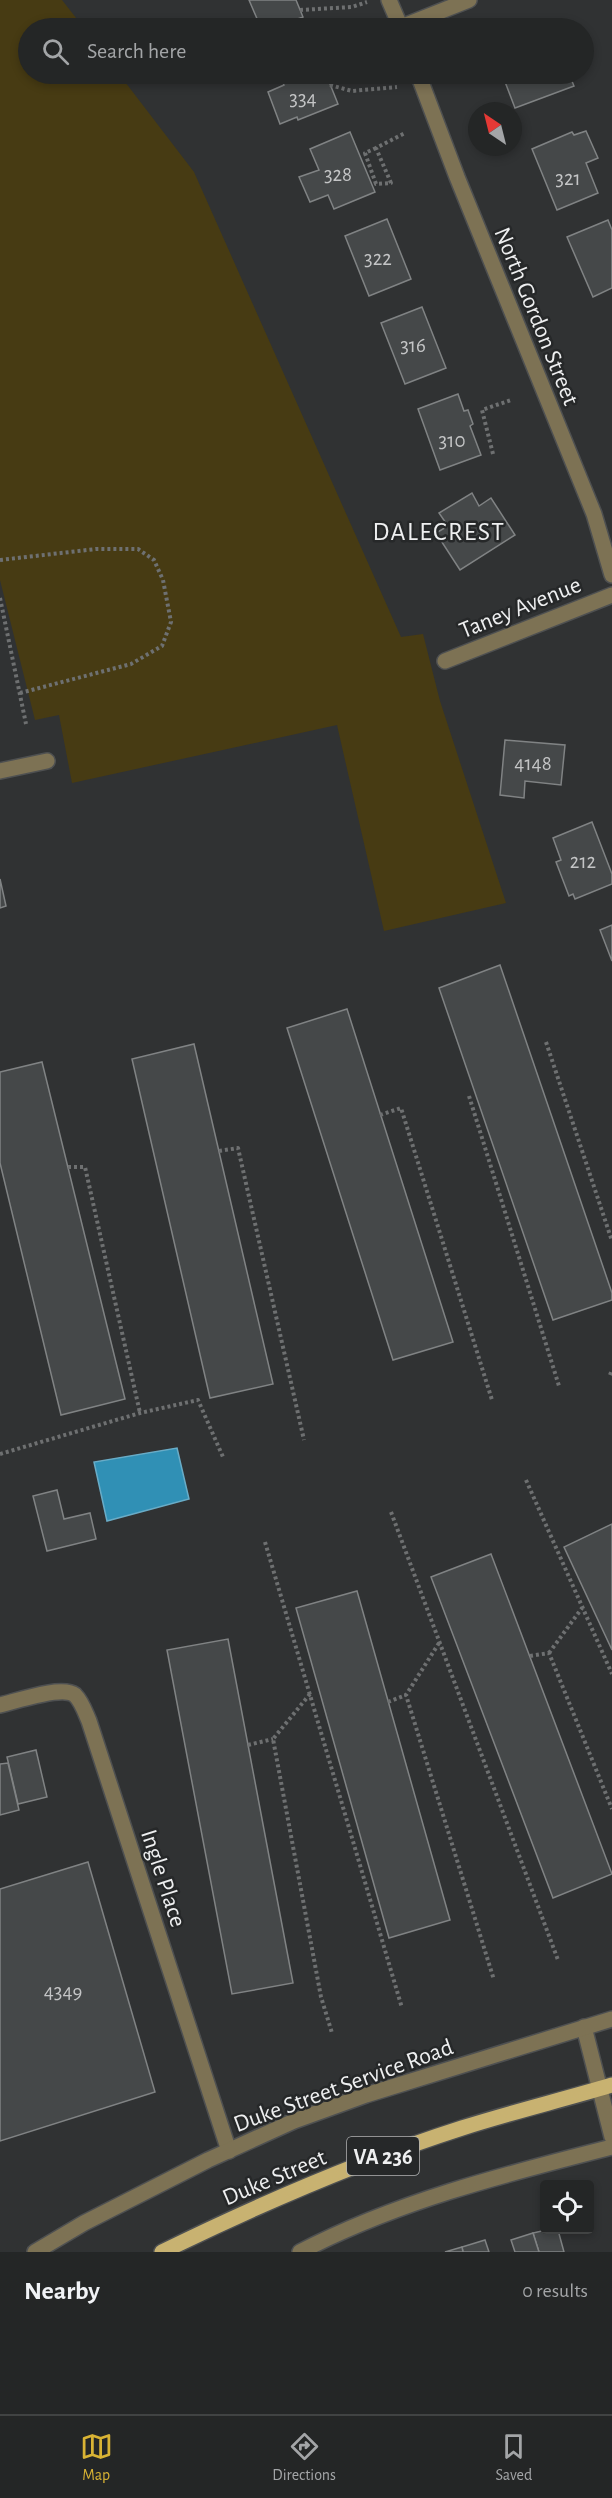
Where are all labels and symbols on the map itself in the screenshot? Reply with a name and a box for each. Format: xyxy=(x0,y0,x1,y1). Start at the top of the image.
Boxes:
house number: 334 xyxy=(289,88,317,109)
north arrow xyxy=(468,102,522,156)
house number: 328 xyxy=(324,164,352,185)
house number: 321 xyxy=(555,168,581,189)
street label: North Gordon Street xyxy=(489,224,583,409)
house number: 322 xyxy=(364,248,392,269)
house number: 316 xyxy=(400,335,426,356)
house number: 310 xyxy=(439,430,465,451)
district label: DALECREST xyxy=(373,519,505,545)
street label: Taney Avenue xyxy=(456,573,585,643)
house number: 4148 xyxy=(514,753,552,774)
house number: 212 xyxy=(570,851,596,872)
street label: Ingle Place xyxy=(136,1827,190,1930)
house number: 4349 xyxy=(44,1981,82,2002)
street label: Duke Street Service Road xyxy=(230,2035,456,2137)
road number: VA 236 xyxy=(347,2137,419,2175)
street label: Duke Street xyxy=(219,2145,330,2210)

